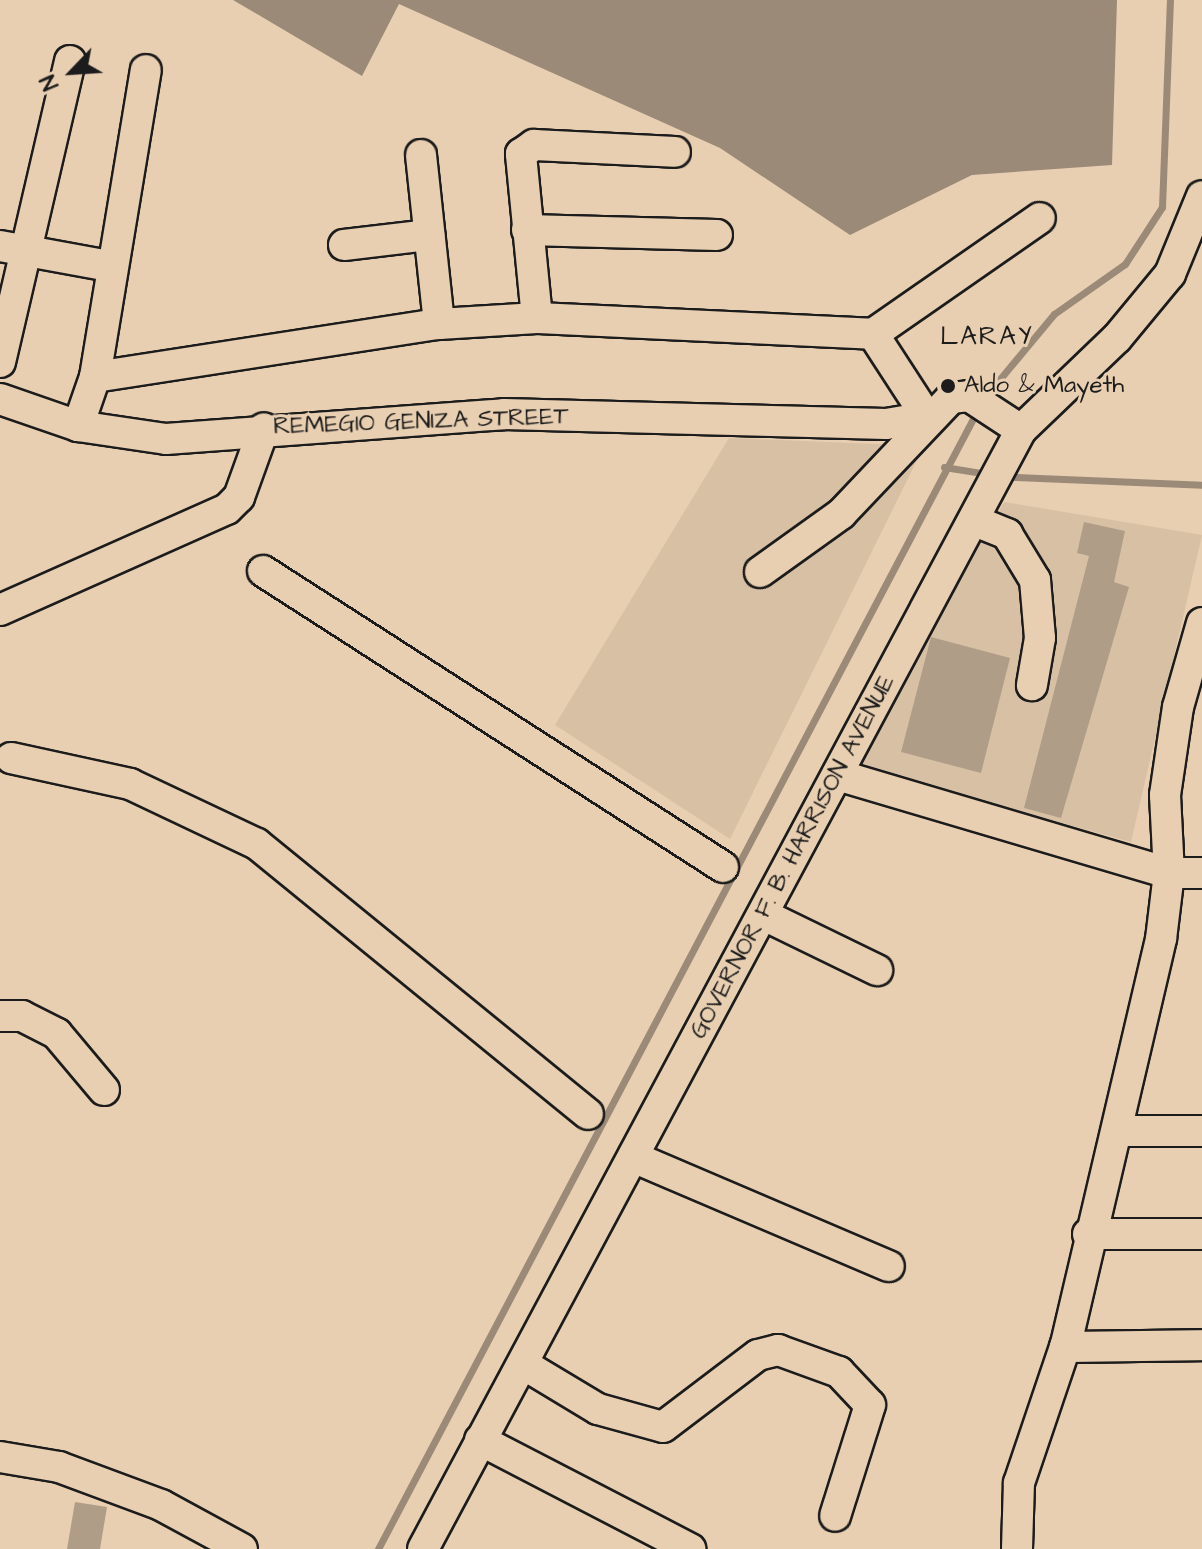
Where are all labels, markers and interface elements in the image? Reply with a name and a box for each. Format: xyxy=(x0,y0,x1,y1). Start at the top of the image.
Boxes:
north arrow xyxy=(32,32,112,112)
text: N xyxy=(33,70,67,95)
district label: LARAY xyxy=(940,321,1034,353)
place label: Aldo & Mayeth xyxy=(964,372,1124,400)
marker: Aldo & Mayeth xyxy=(939,377,957,395)
street label: REMEGIO GENIZA STREET xyxy=(273,402,569,442)
street label: GOVERNOR F. B. HARRISON AVENUE xyxy=(685,670,901,1044)

